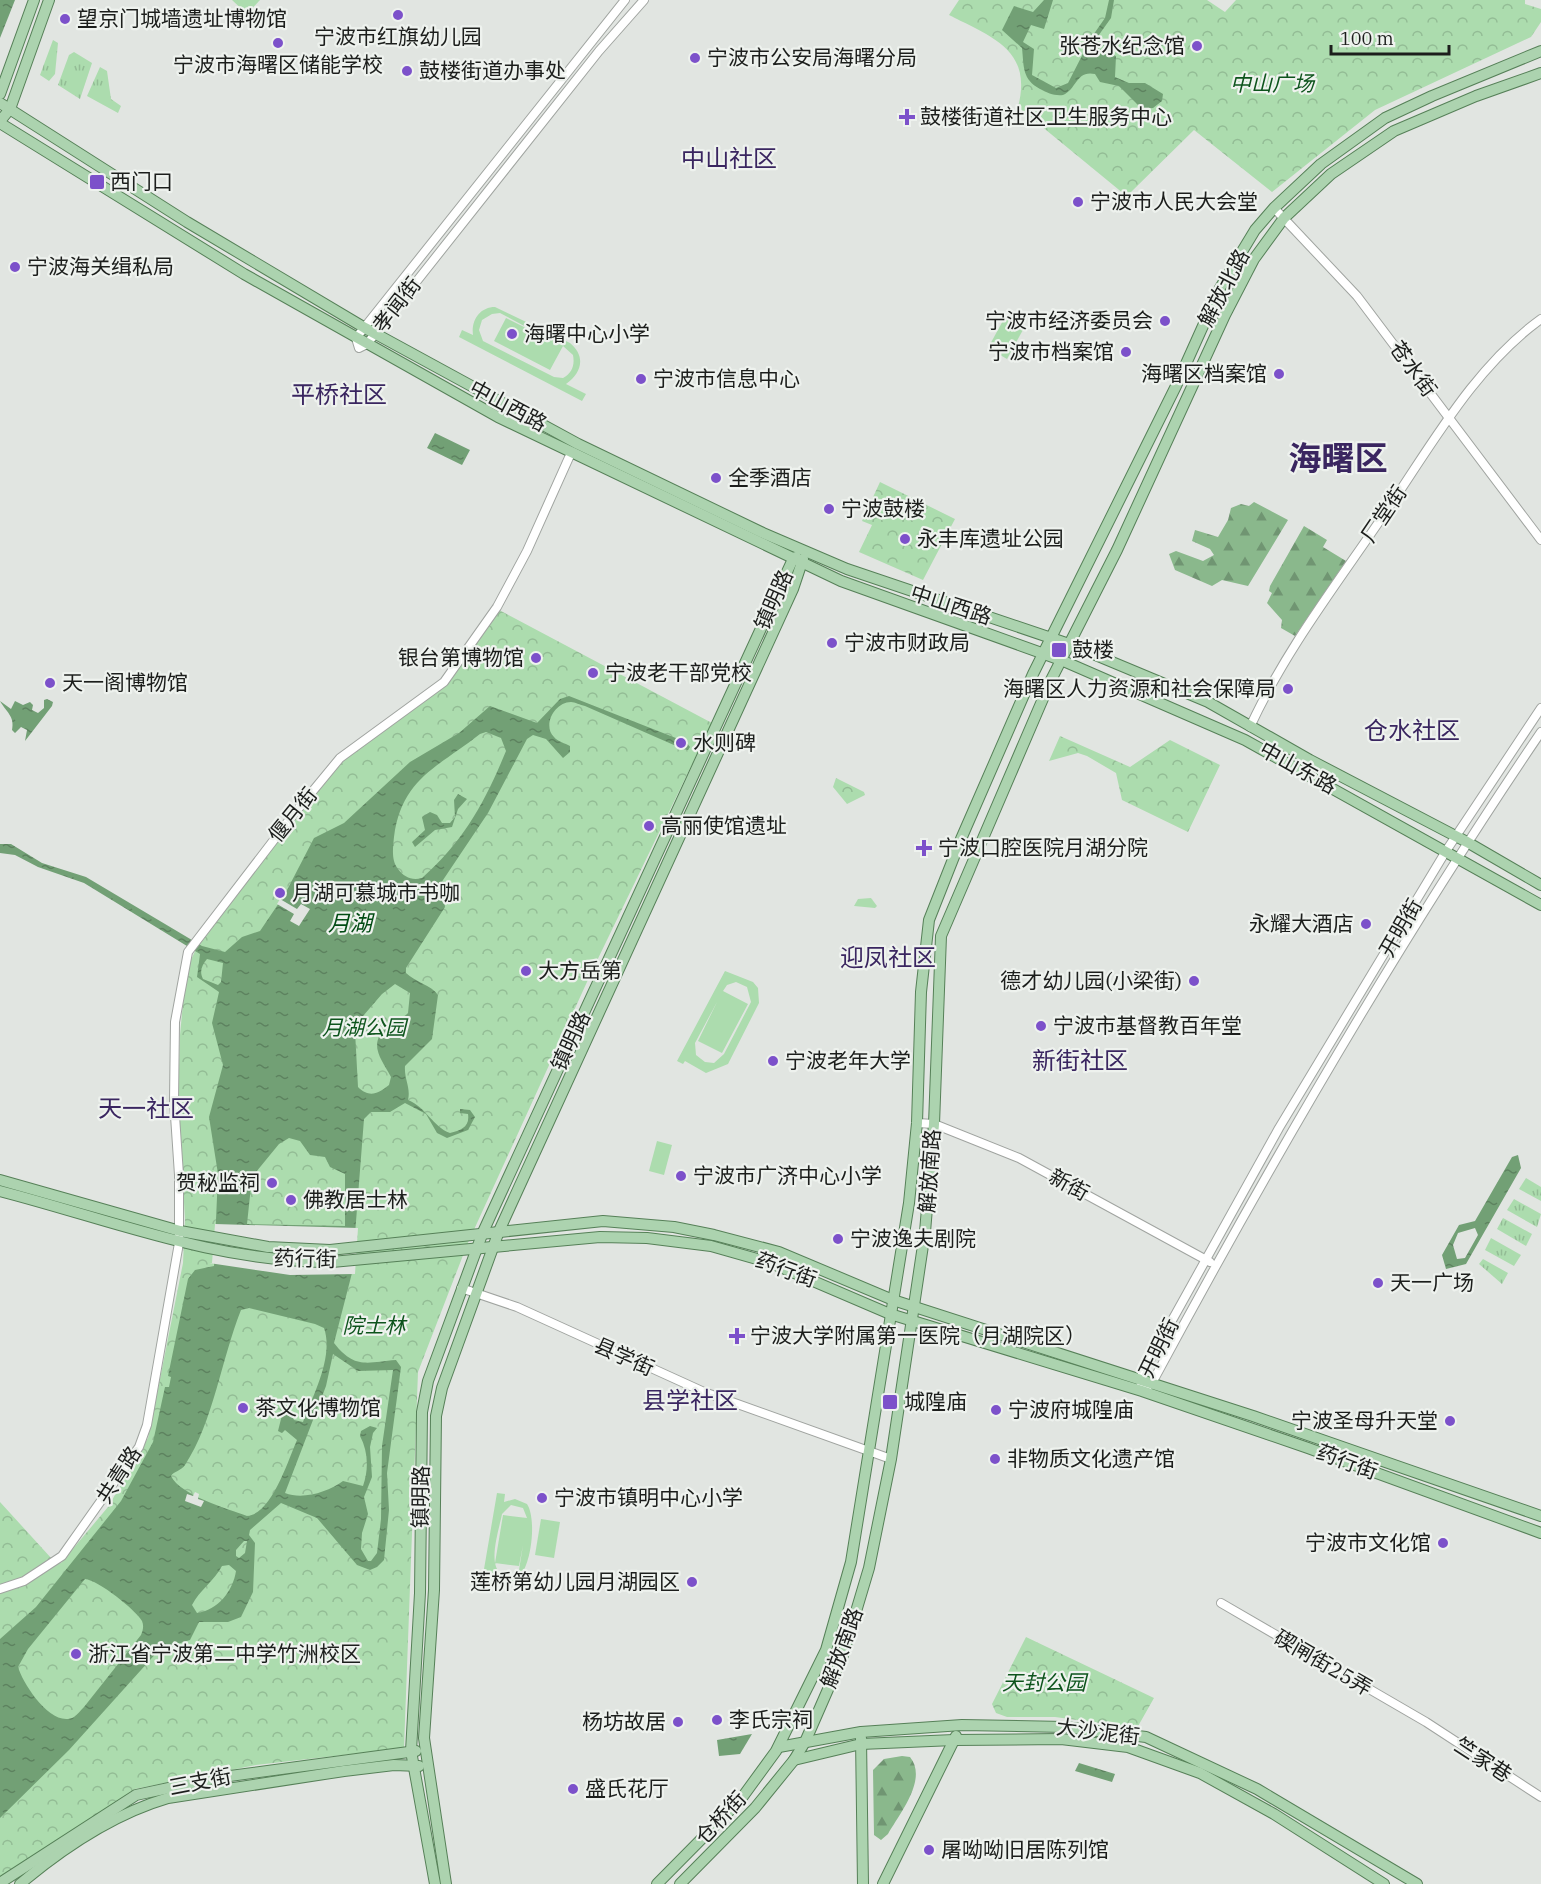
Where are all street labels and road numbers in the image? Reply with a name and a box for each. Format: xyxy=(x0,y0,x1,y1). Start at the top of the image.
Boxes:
street label: 解放北路 xyxy=(1191,244,1255,331)
street label: 孝闻街 xyxy=(366,271,427,338)
street label: 苍水街 xyxy=(1384,335,1444,402)
street label: 中山西路 xyxy=(465,373,552,437)
street label: 厂堂街 xyxy=(1354,479,1412,547)
street label: 镇明路 xyxy=(747,565,799,634)
street label: 中山西路 xyxy=(907,578,996,630)
street label: 中山东路 xyxy=(1255,735,1342,800)
street label: 偃月街 xyxy=(262,781,323,848)
street label: 开明街 xyxy=(1372,893,1428,962)
street label: 镇明路 xyxy=(544,1006,596,1075)
street label: 解放南路 xyxy=(912,1128,946,1214)
street label: 新街 xyxy=(1044,1162,1095,1207)
street label: 药行街 xyxy=(273,1243,337,1273)
street label: 药行街 xyxy=(752,1245,821,1293)
street label: 开明街 xyxy=(1132,1313,1184,1382)
street label: 县学街 xyxy=(590,1330,659,1382)
street label: 药行街 xyxy=(1313,1437,1382,1485)
street label: 共青路 xyxy=(89,1440,147,1508)
street label: 镇明路 xyxy=(405,1465,435,1529)
street label: 解放南路 xyxy=(814,1603,869,1692)
street label: 碶闸街25弄 xyxy=(1269,1623,1378,1702)
street label: 大沙泥街 xyxy=(1055,1712,1142,1750)
street label: 竺家巷 xyxy=(1450,1730,1518,1788)
street label: 三支街 xyxy=(166,1761,233,1801)
street label: 仓桥街 xyxy=(689,1785,752,1850)

